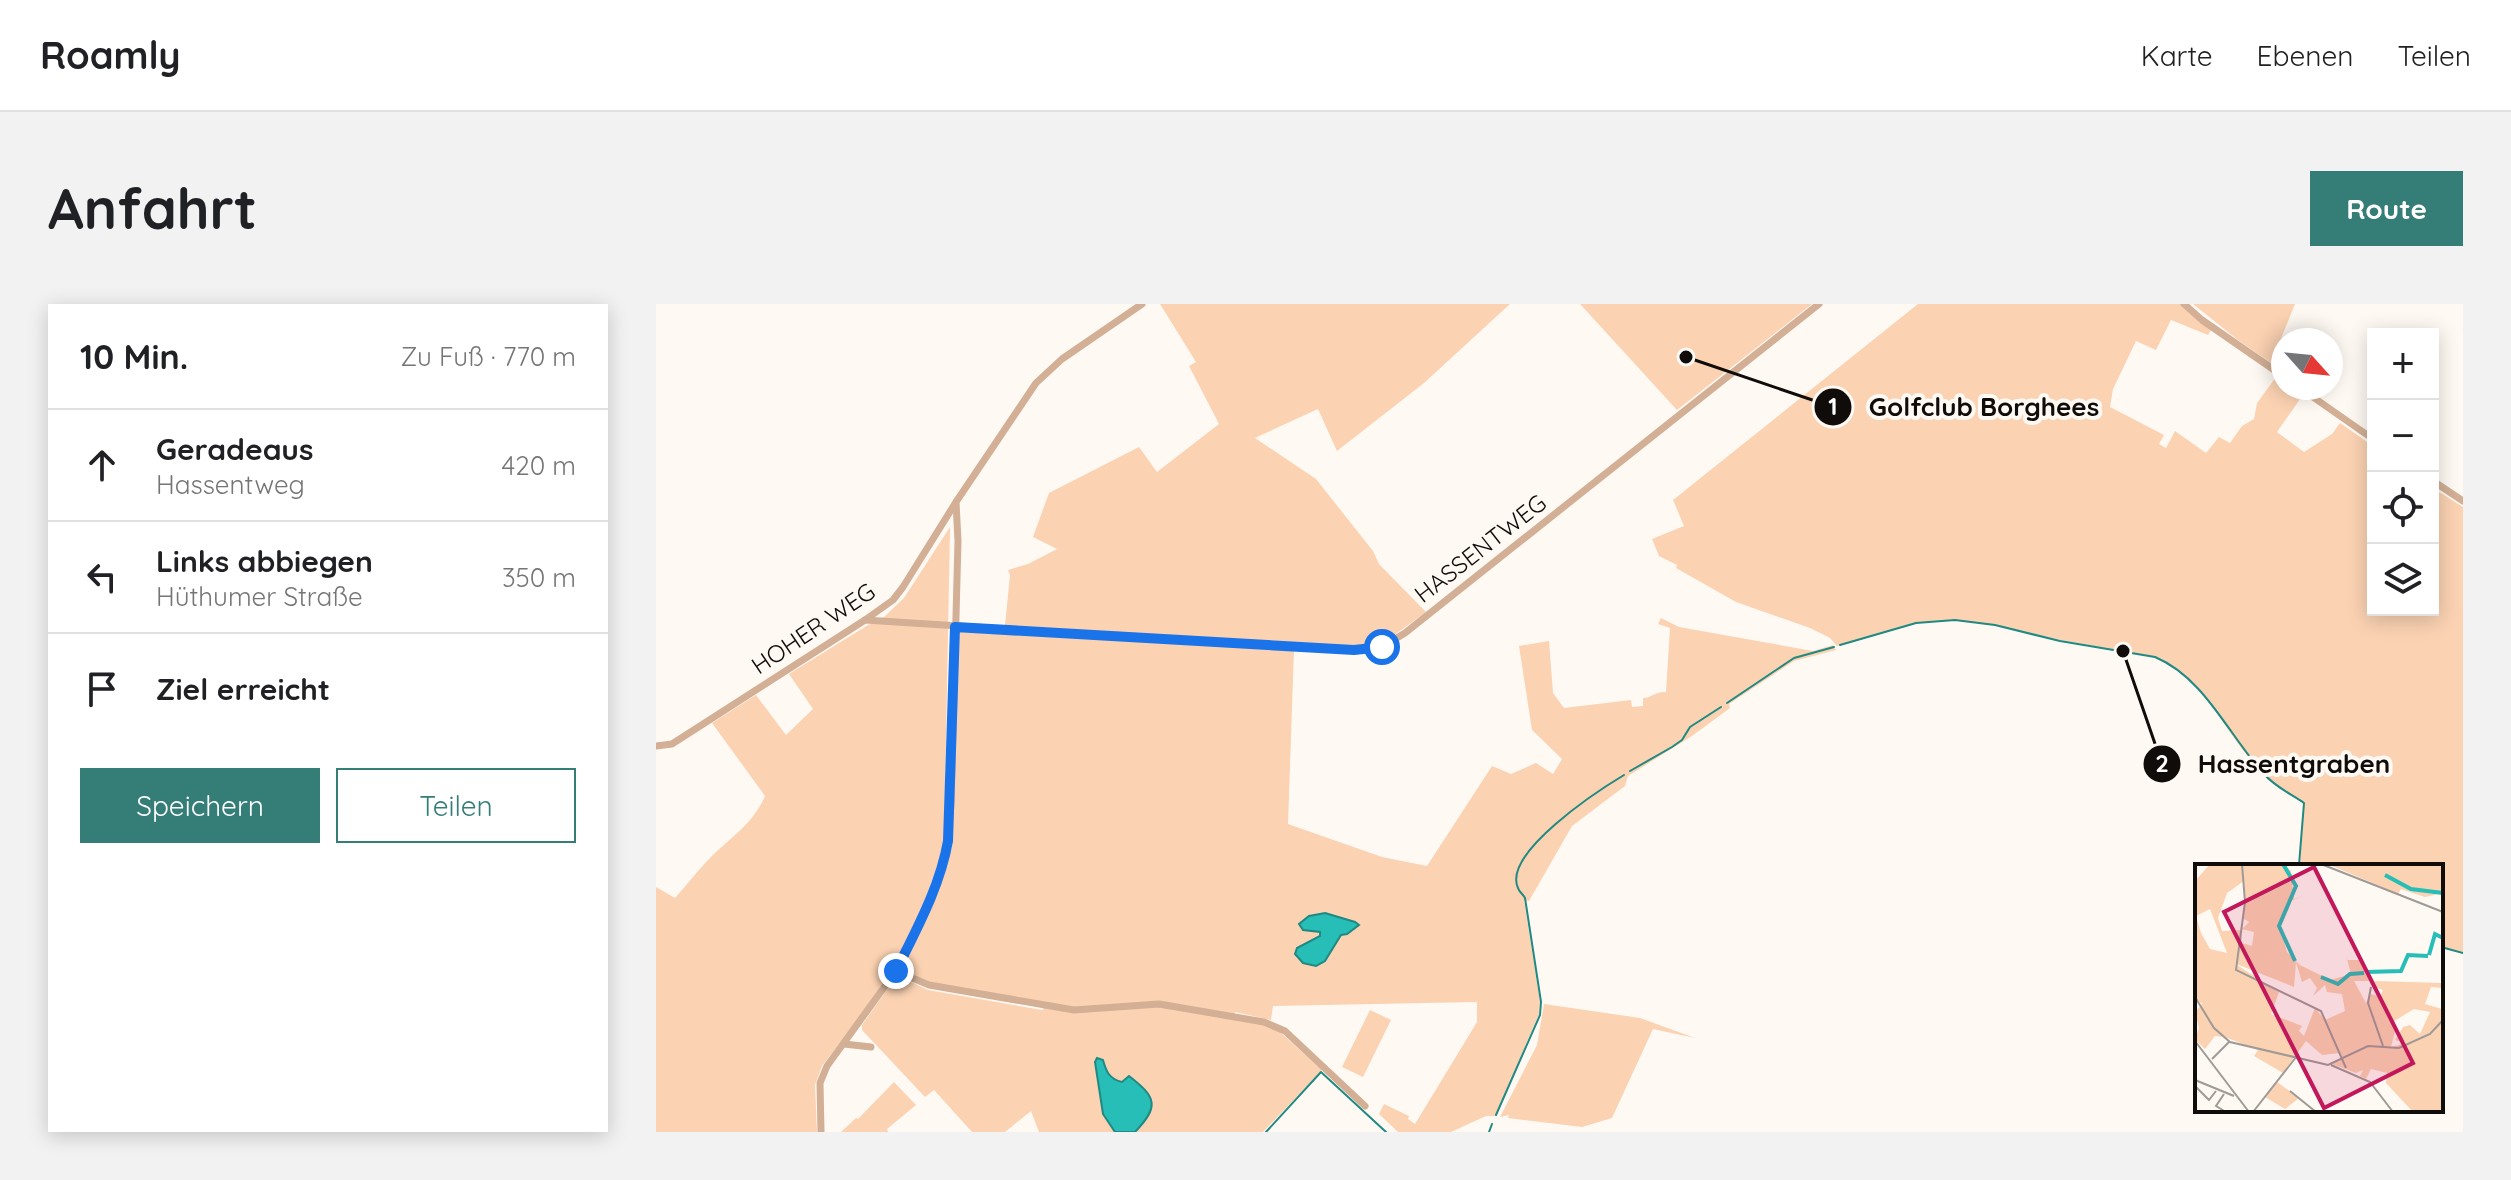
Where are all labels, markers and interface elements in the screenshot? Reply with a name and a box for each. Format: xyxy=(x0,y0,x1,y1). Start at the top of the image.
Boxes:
text: Roamly xyxy=(40,31,181,79)
text: Karte xyxy=(2141,38,2213,73)
text: Ebenen xyxy=(2257,38,2353,73)
text: Teilen xyxy=(2397,38,2471,73)
button: Route xyxy=(2310,171,2463,246)
text: Anfahrt xyxy=(48,173,257,243)
north arrow xyxy=(2271,328,2343,400)
map controls xyxy=(2367,328,2439,616)
button: + xyxy=(2367,328,2439,400)
text: 10 Min. xyxy=(80,335,188,378)
text: Zu Fuß · 770 m xyxy=(400,340,576,373)
callout: Golfclub Borghees xyxy=(1813,382,2115,432)
text: Golfclub Borghees xyxy=(1869,390,2099,423)
text: 1 xyxy=(1828,391,1838,421)
button: − xyxy=(2367,400,2439,472)
text: Geradeaus xyxy=(156,430,313,468)
icon: ahead xyxy=(80,443,124,487)
text: 420 m xyxy=(502,449,576,482)
text: Hassentweg xyxy=(156,468,305,501)
button: locate xyxy=(2367,472,2439,544)
street label: HASSENTWEG xyxy=(1408,487,1552,609)
text: Links abbiegen xyxy=(156,542,373,580)
button: layers xyxy=(2367,544,2439,616)
icon: left xyxy=(80,555,124,599)
text: 350 m xyxy=(502,561,576,594)
street label: HOHER WEG xyxy=(745,576,881,680)
text: Hüthumer Straße xyxy=(156,580,363,613)
route start xyxy=(1364,629,1400,665)
icon: arrive xyxy=(80,667,124,711)
text: Ziel erreicht xyxy=(156,670,330,708)
callout: Hassentgraben xyxy=(2142,739,2407,789)
text: Hassentgraben xyxy=(2198,747,2390,780)
text: 2 xyxy=(2155,748,2169,778)
button: Speichern xyxy=(80,768,320,843)
button: Teilen xyxy=(336,768,576,843)
inset map xyxy=(2195,864,2443,1112)
route end xyxy=(878,953,914,989)

